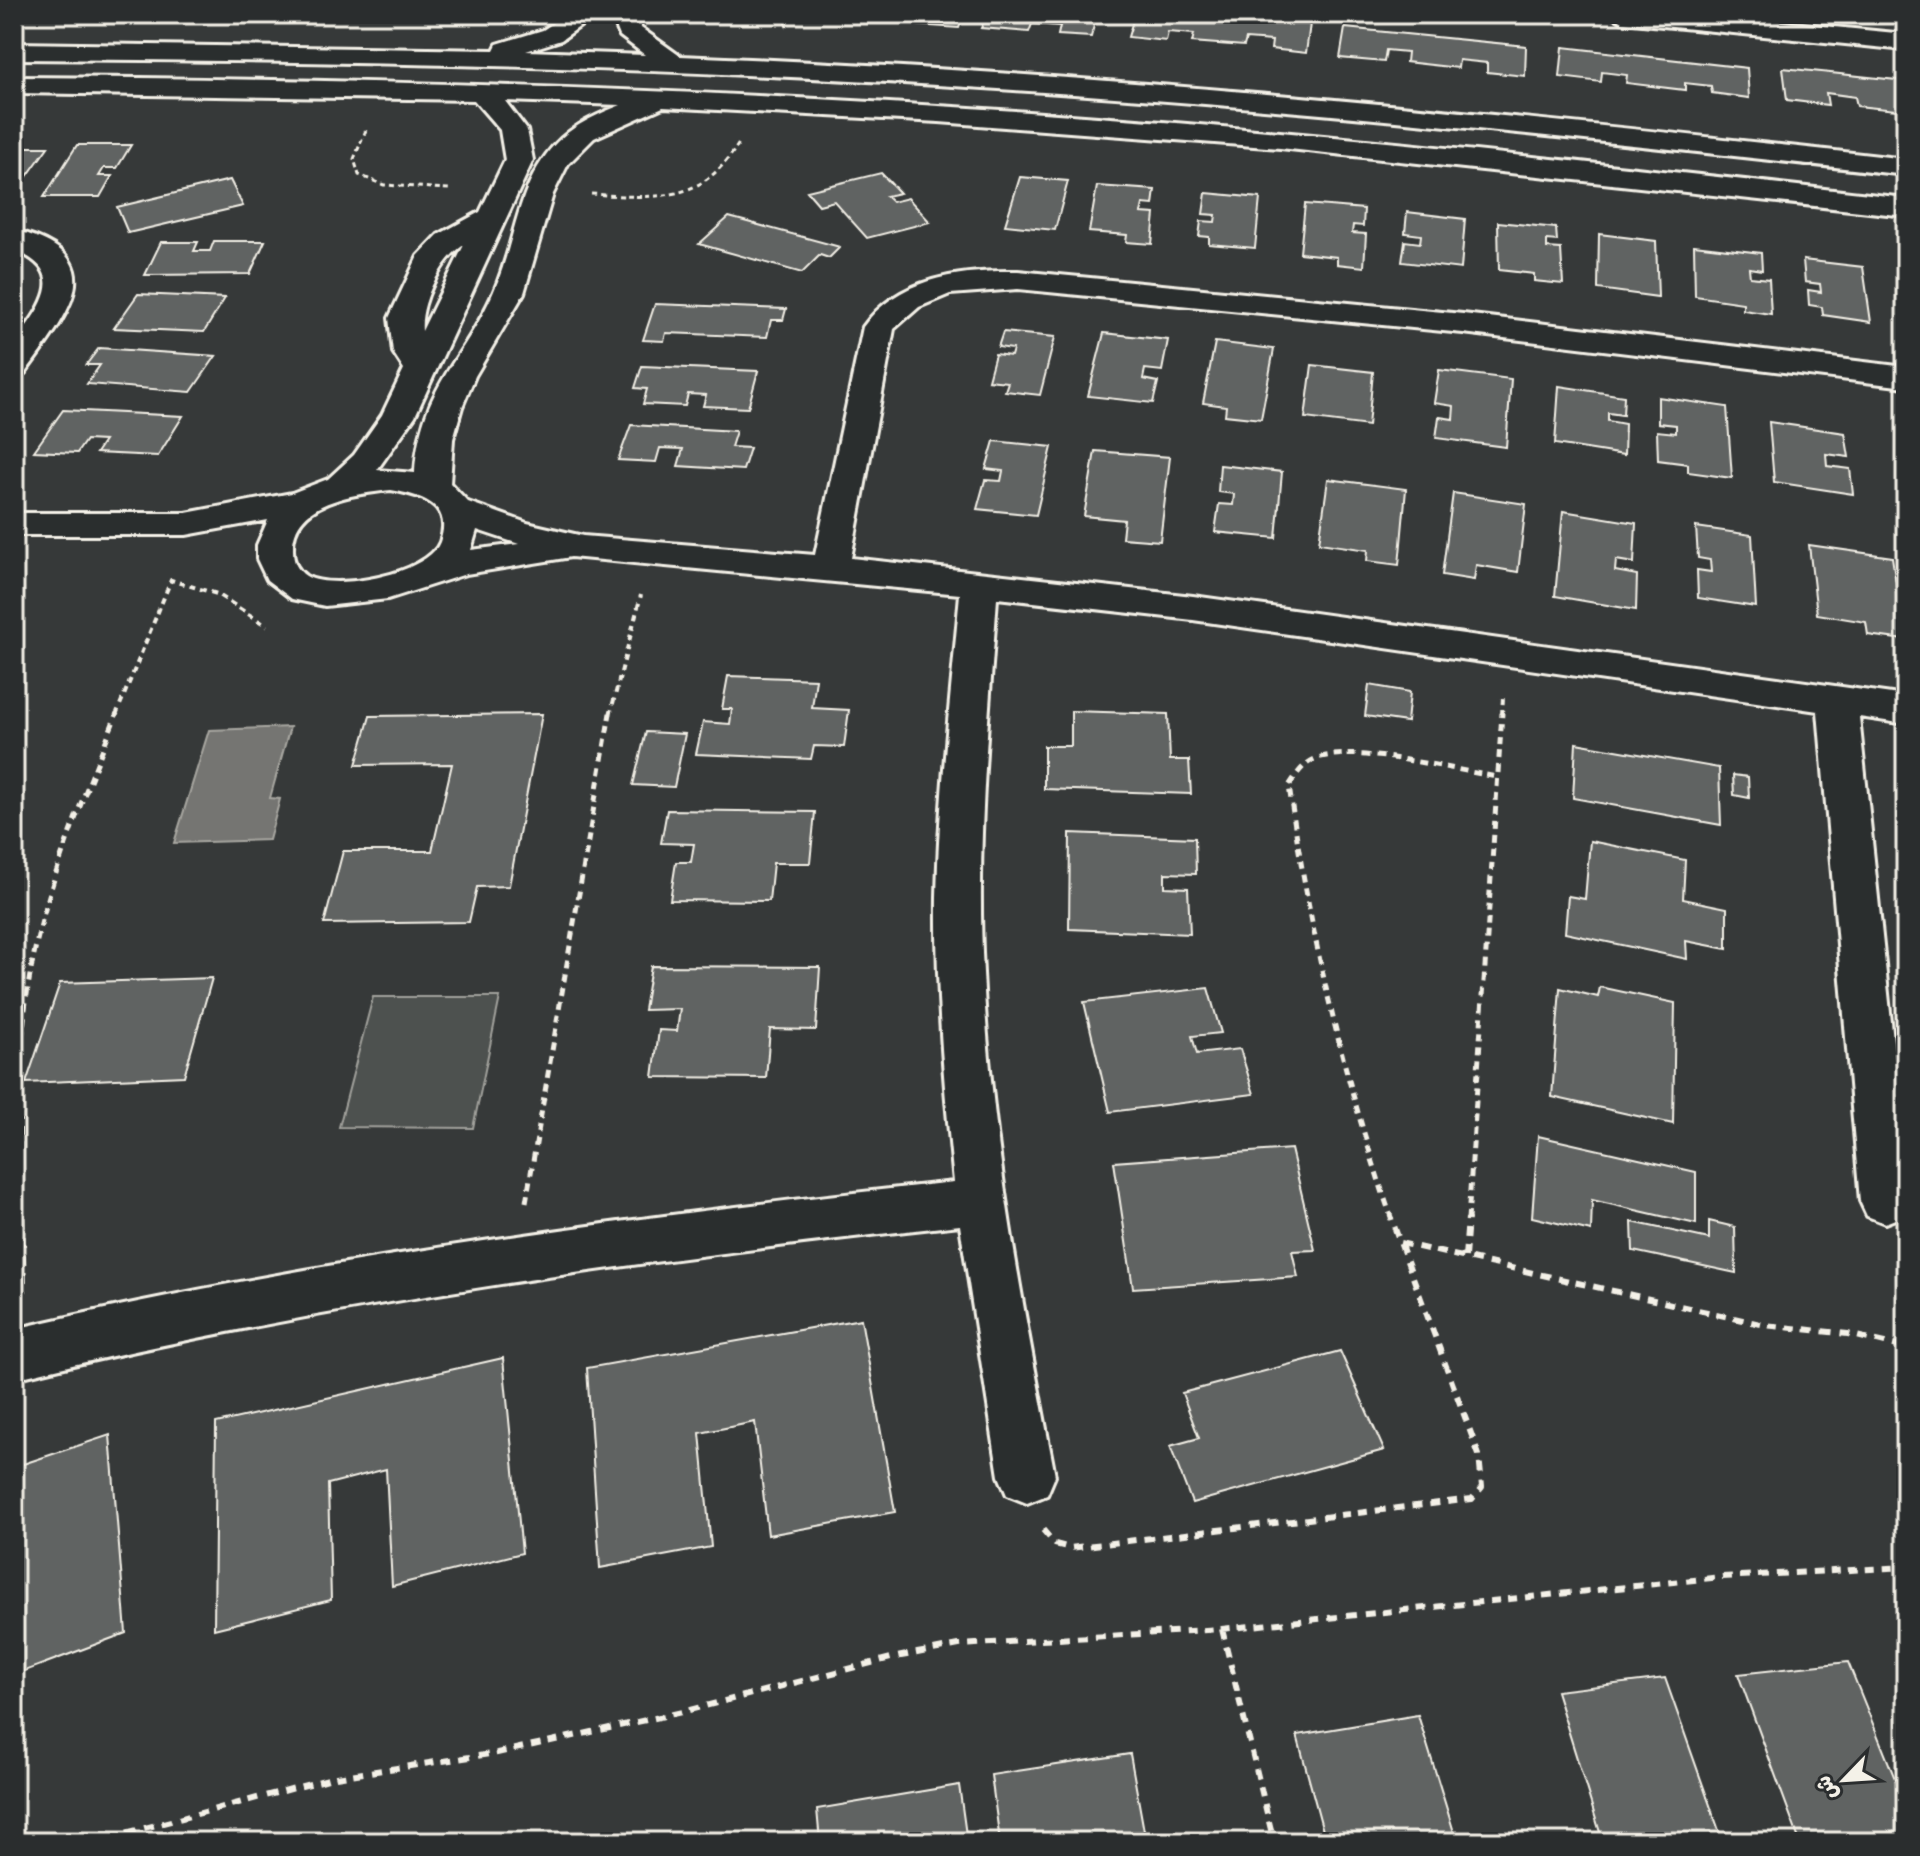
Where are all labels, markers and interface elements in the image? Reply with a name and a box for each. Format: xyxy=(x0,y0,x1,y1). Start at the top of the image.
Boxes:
north arrow xyxy=(1804,1740,1884,1820)
text: ش xyxy=(1809,1771,1845,1805)

